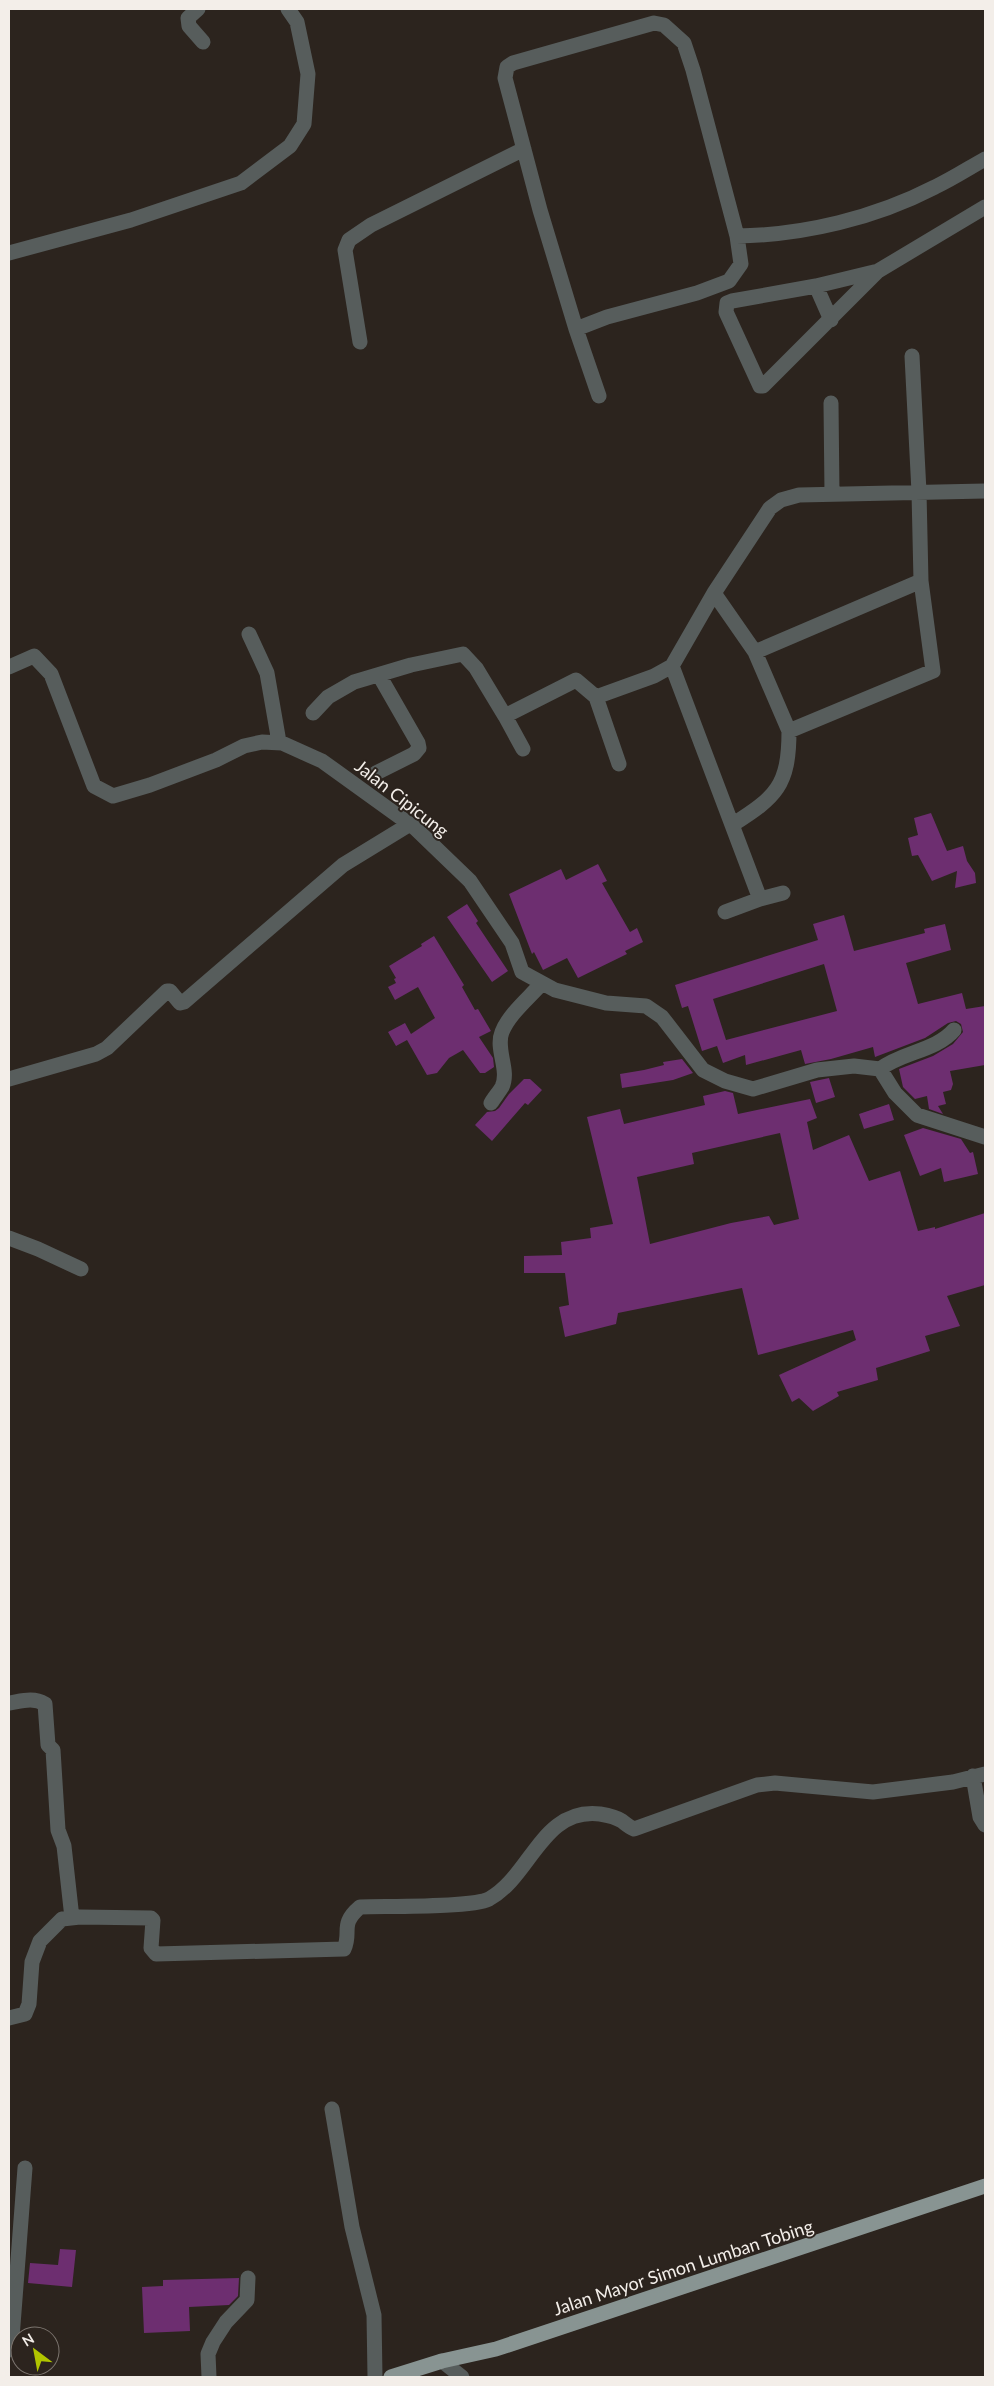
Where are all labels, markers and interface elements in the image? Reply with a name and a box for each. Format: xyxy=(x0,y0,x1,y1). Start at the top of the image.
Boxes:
street label: Jalan Cipicung xyxy=(351,755,453,841)
street label: Jalan Mayor Simon Lumban Tobing xyxy=(550,2215,816,2319)
north arrow xyxy=(10,2326,60,2376)
text: N xyxy=(19,2329,37,2350)

